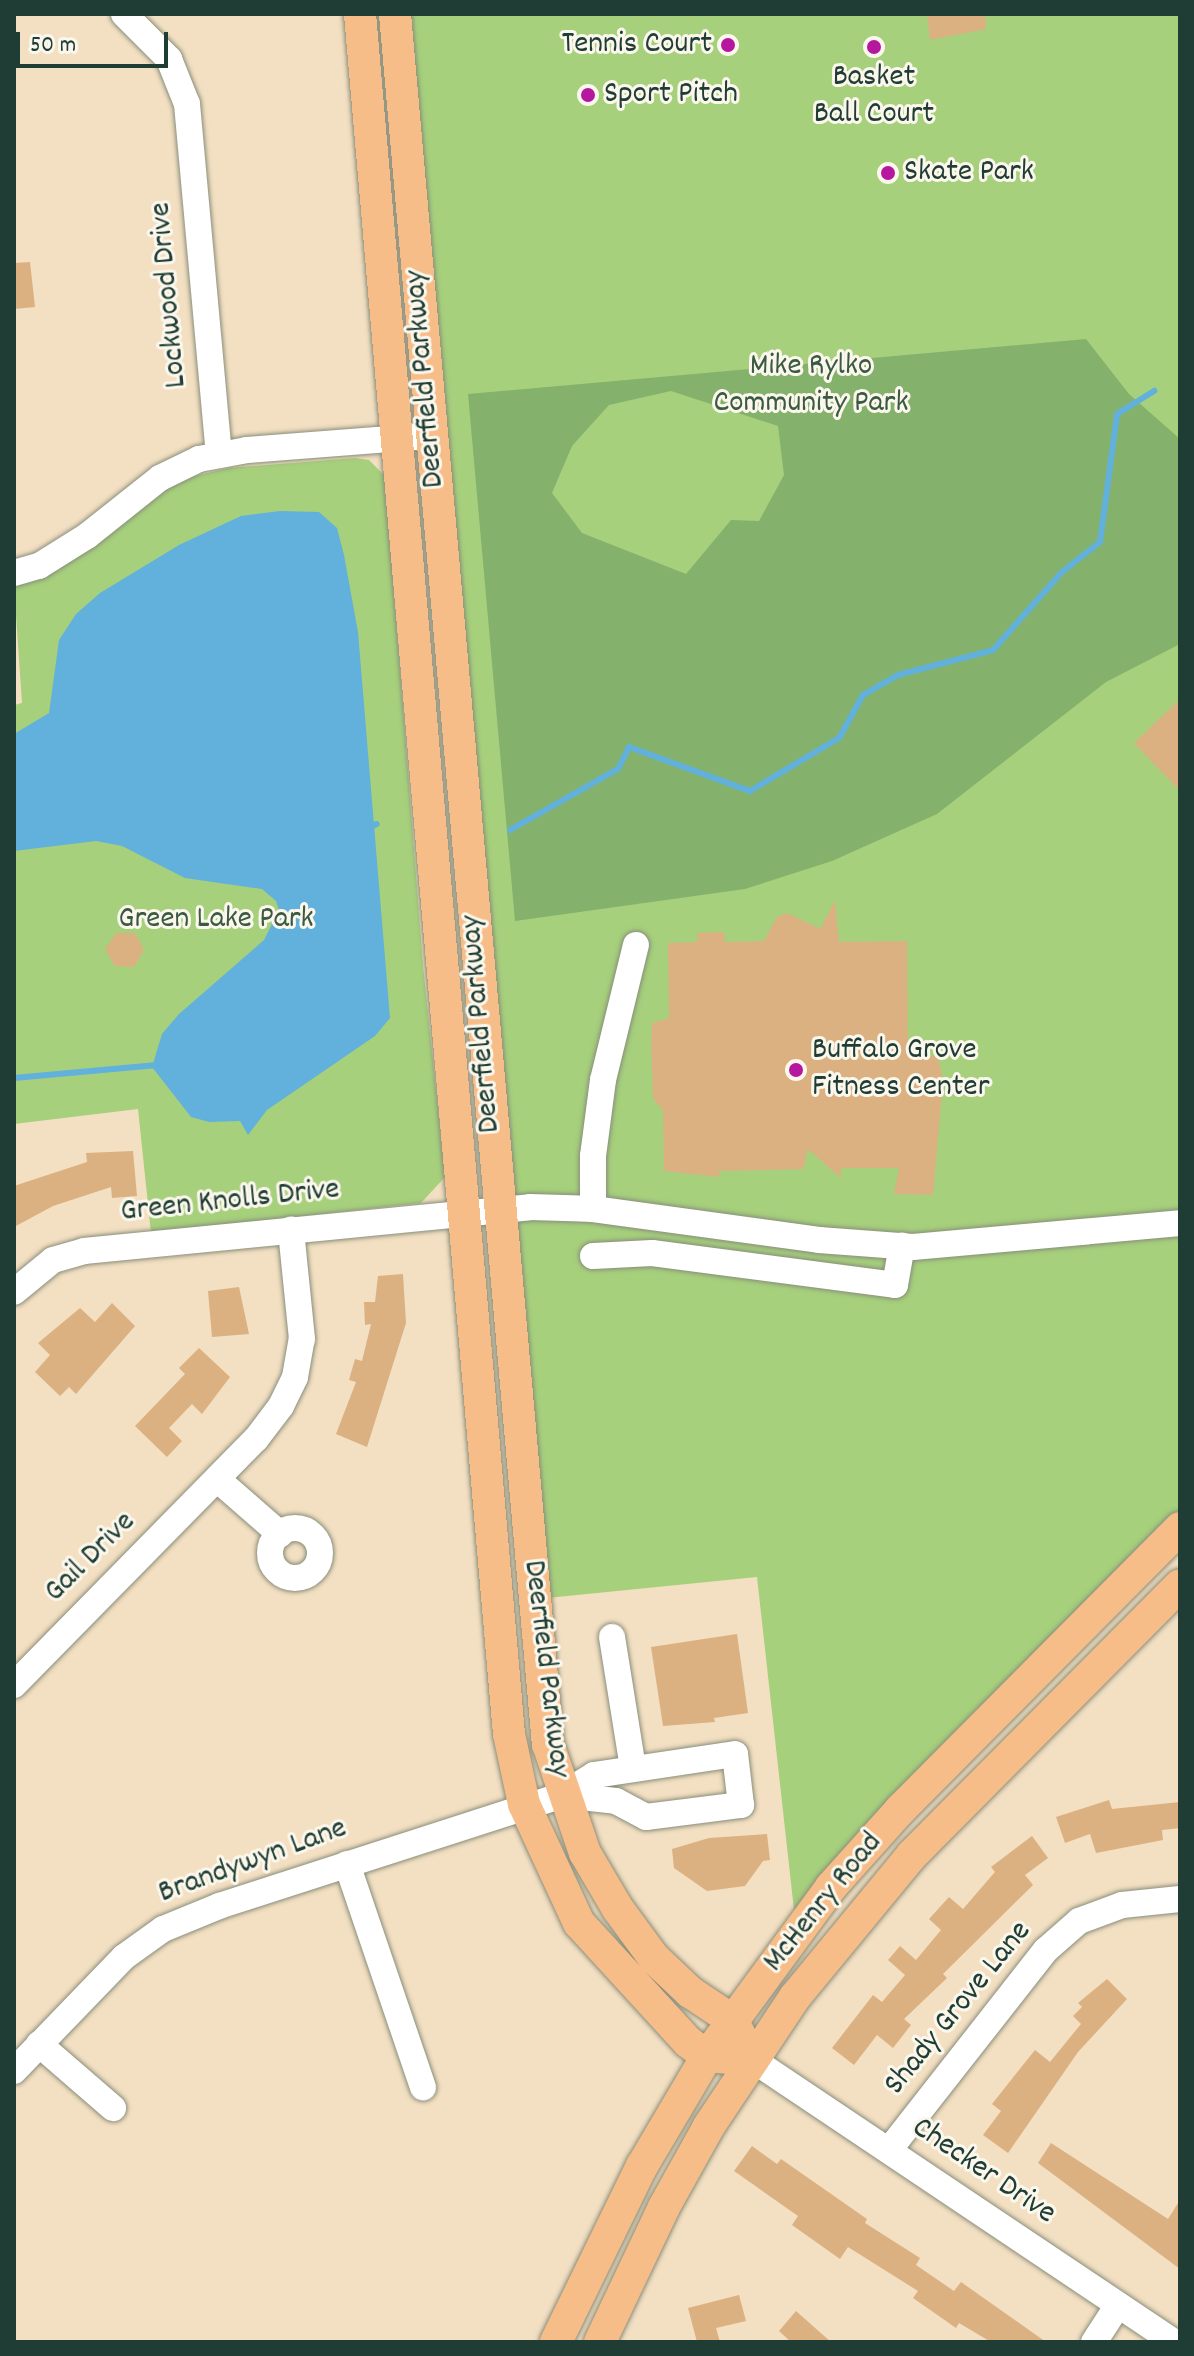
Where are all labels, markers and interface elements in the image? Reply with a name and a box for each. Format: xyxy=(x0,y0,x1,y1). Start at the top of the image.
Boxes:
scale bar xyxy=(20,16,172,66)
place label: Tennis Court xyxy=(561,26,712,64)
text: 50 m xyxy=(30,29,76,63)
marker: Tennis Court xyxy=(719,36,737,54)
marker: Basket Ball Court xyxy=(865,38,883,56)
place label: Basket Ball Court xyxy=(814,60,934,135)
place label: Sport Pitch xyxy=(604,76,738,114)
marker: Sport Pitch xyxy=(579,86,597,104)
place label: Skate Park xyxy=(904,154,1034,192)
marker: Skate Park xyxy=(879,164,897,182)
street label: Lockwood Drive xyxy=(143,200,197,390)
street label: Deerfield Parkway xyxy=(397,269,455,489)
park label: Mike Rylko Community Park xyxy=(713,349,909,424)
park label: Green Lake Park xyxy=(118,901,314,939)
street label: Deerfield Parkway xyxy=(453,914,511,1134)
place label: Buffalo Grove Fitness Center xyxy=(812,1033,990,1108)
marker: Buffalo Grove Fitness Center xyxy=(787,1061,805,1079)
street label: Green Knolls Drive xyxy=(119,1171,341,1233)
street label: Gail Drive xyxy=(37,1504,145,1612)
street label: Deerfield Parkway xyxy=(513,1558,577,1780)
street label: Brandywyn Lane xyxy=(154,1810,352,1914)
street label: McHenry Road xyxy=(756,1825,892,1981)
street label: Shady Grove Lane xyxy=(877,1914,1041,2104)
street label: Checker Drive xyxy=(904,2110,1062,2234)

